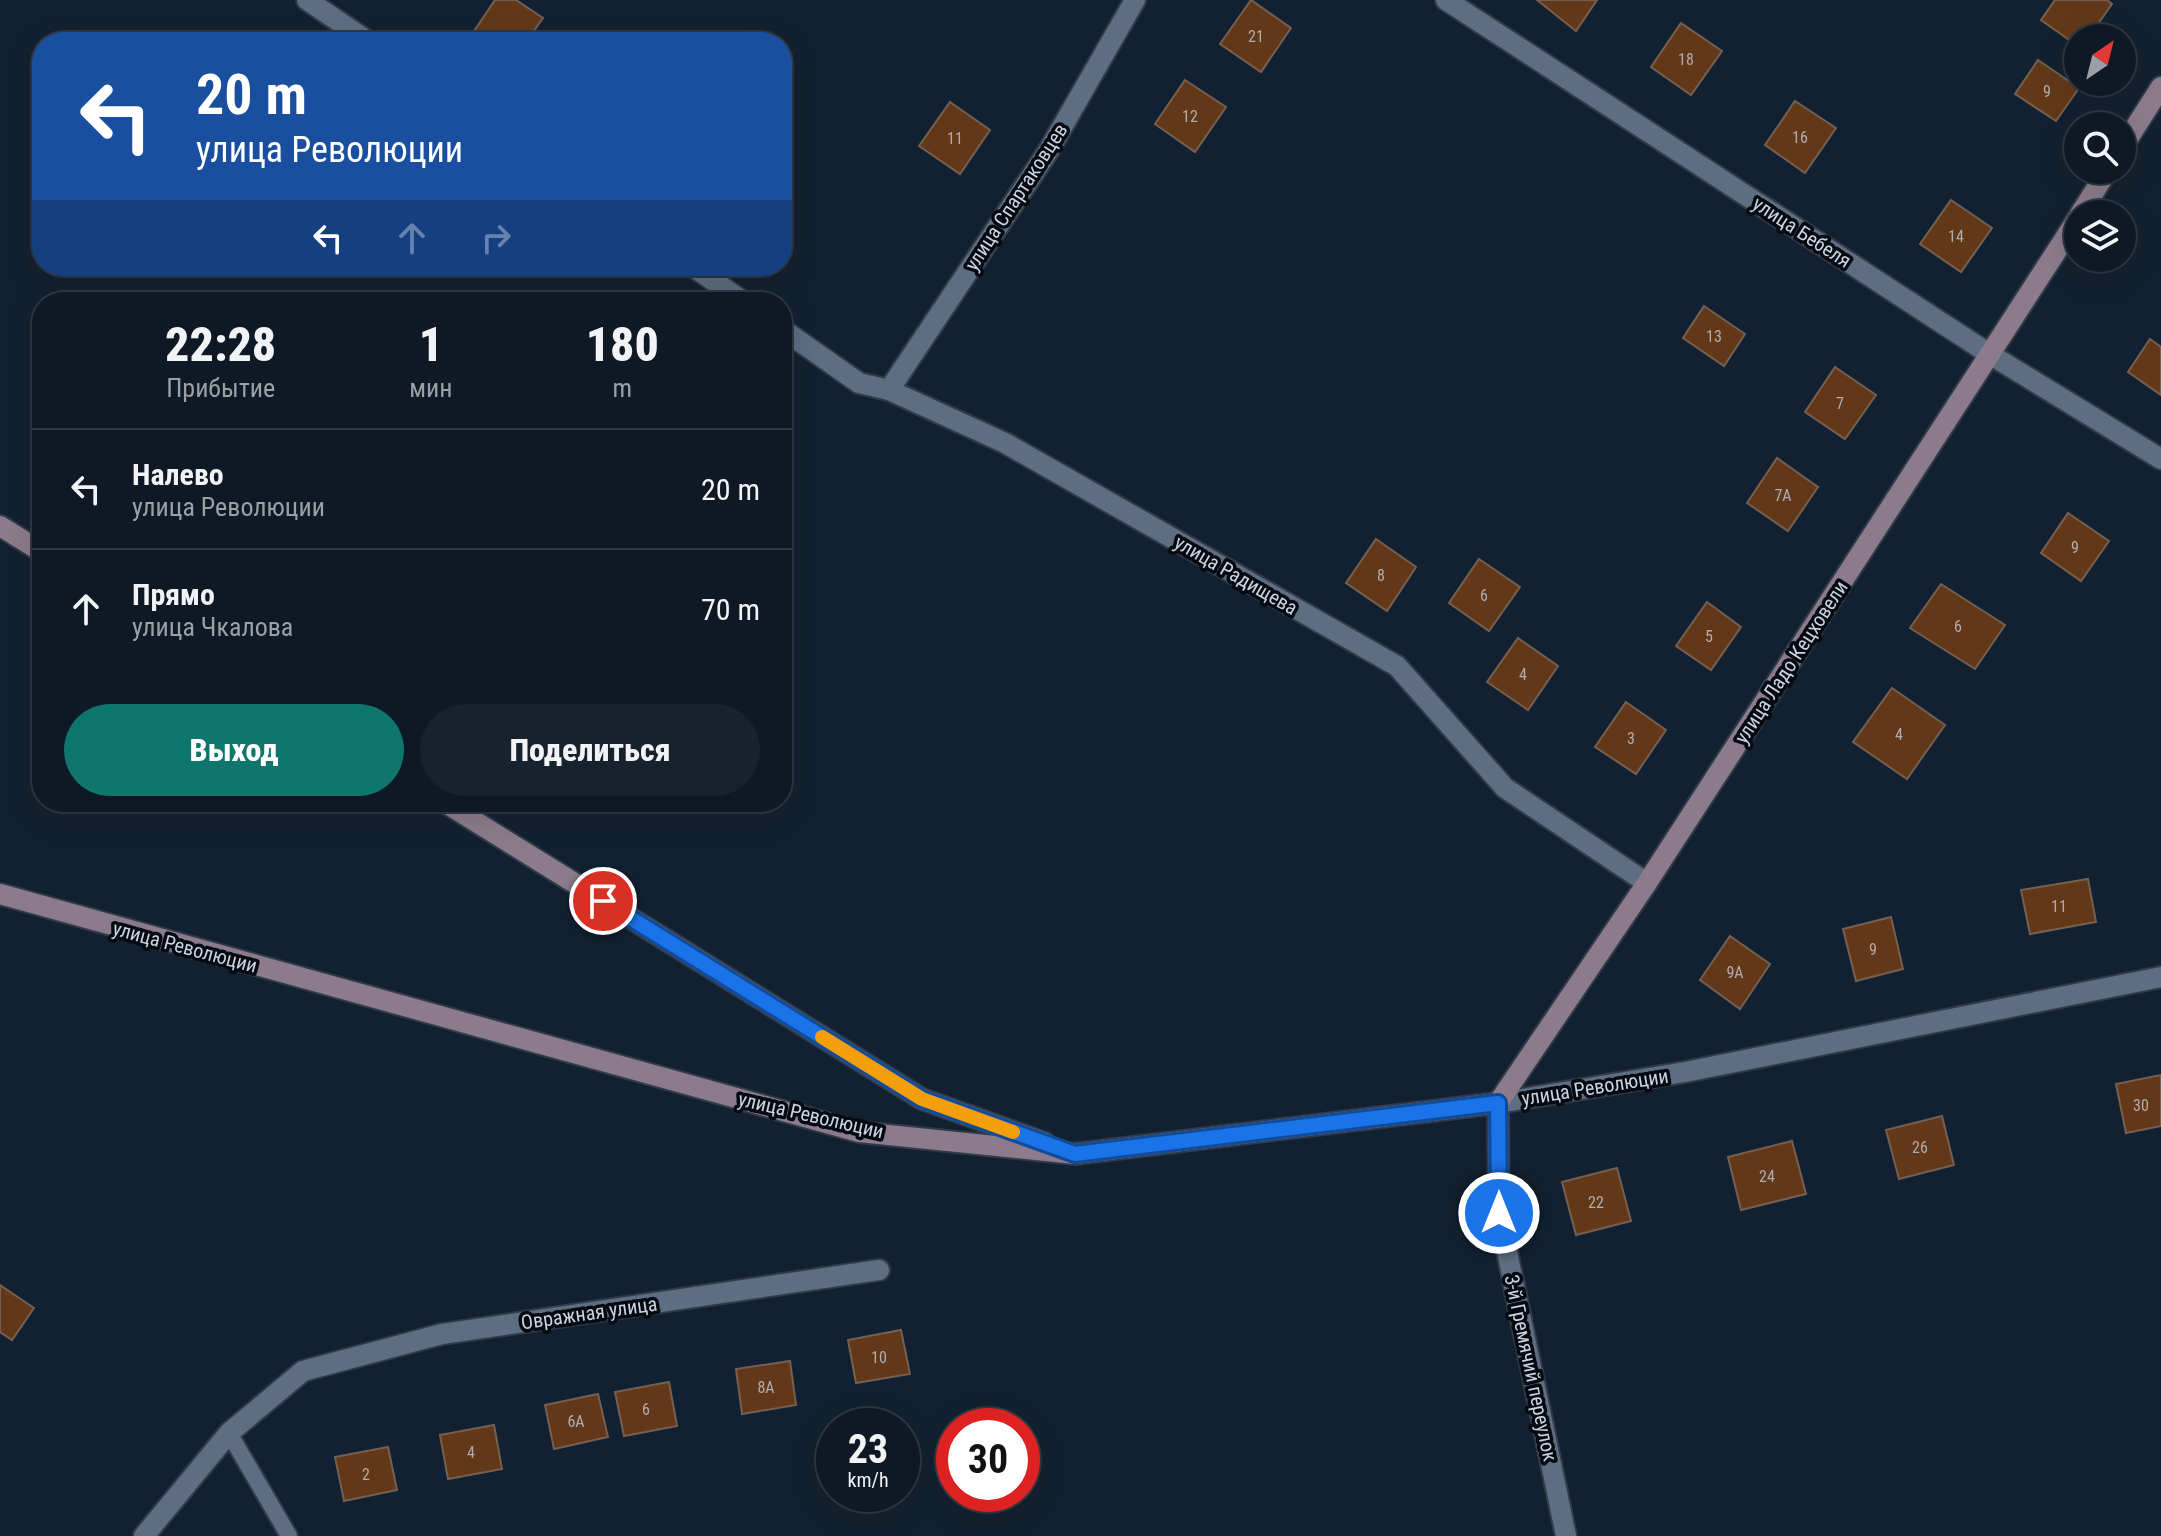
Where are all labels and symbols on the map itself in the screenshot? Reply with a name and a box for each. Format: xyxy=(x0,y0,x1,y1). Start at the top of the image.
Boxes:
north arrow xyxy=(2064,24,2136,96)
house number: 21 xyxy=(1248,27,1264,46)
house number: 18 xyxy=(1678,50,1694,69)
house number: 9 xyxy=(2043,82,2051,101)
house number: 12 xyxy=(1182,107,1198,126)
street label: улица Спартаковцев xyxy=(959,119,1073,275)
house number: 16 xyxy=(1792,128,1808,147)
house number: 11 xyxy=(947,129,963,148)
street label: улица Бебеля xyxy=(1748,191,1856,273)
house number: 14 xyxy=(1948,227,1964,246)
house number: 13 xyxy=(1706,327,1722,346)
house number: 7 xyxy=(1836,394,1844,413)
house number: 7А xyxy=(1774,486,1792,505)
street label: улица Радищева xyxy=(1170,530,1302,620)
house number: 9 xyxy=(2071,538,2079,557)
house number: 8 xyxy=(1377,566,1385,585)
street label: улица Ладо Кецховели xyxy=(1729,576,1853,748)
house number: 6 xyxy=(1480,586,1488,605)
house number: 6 xyxy=(1954,617,1962,636)
house number: 5 xyxy=(1705,627,1713,646)
house number: 4 xyxy=(1519,665,1527,684)
house number: 4 xyxy=(1895,725,1903,744)
house number: 3 xyxy=(1627,729,1635,748)
pin xyxy=(569,867,637,935)
house number: 11 xyxy=(2051,897,2067,916)
street label: улица Революции xyxy=(110,916,260,978)
house number: 9 xyxy=(1869,940,1877,959)
house number: 9А xyxy=(1726,963,1744,982)
street label: улица Революции xyxy=(1520,1064,1670,1110)
street label: улица Революции xyxy=(736,1087,886,1143)
house number: 30 xyxy=(2133,1096,2149,1115)
house number: 26 xyxy=(1912,1138,1928,1157)
house number: 24 xyxy=(1759,1167,1775,1186)
position arrow xyxy=(1457,1171,1541,1255)
house number: 22 xyxy=(1588,1193,1604,1212)
street label: 3-й Гремячий переулок xyxy=(1499,1272,1563,1464)
street label: Овражная улица xyxy=(519,1292,659,1334)
house number: 10 xyxy=(871,1348,887,1367)
house number: 8А xyxy=(757,1378,775,1397)
house number: 6 xyxy=(642,1400,650,1419)
speed limit sign: 30 xyxy=(936,1408,1040,1512)
house number: 6А xyxy=(567,1412,585,1431)
house number: 4 xyxy=(467,1443,475,1462)
house number: 2 xyxy=(362,1465,370,1484)

